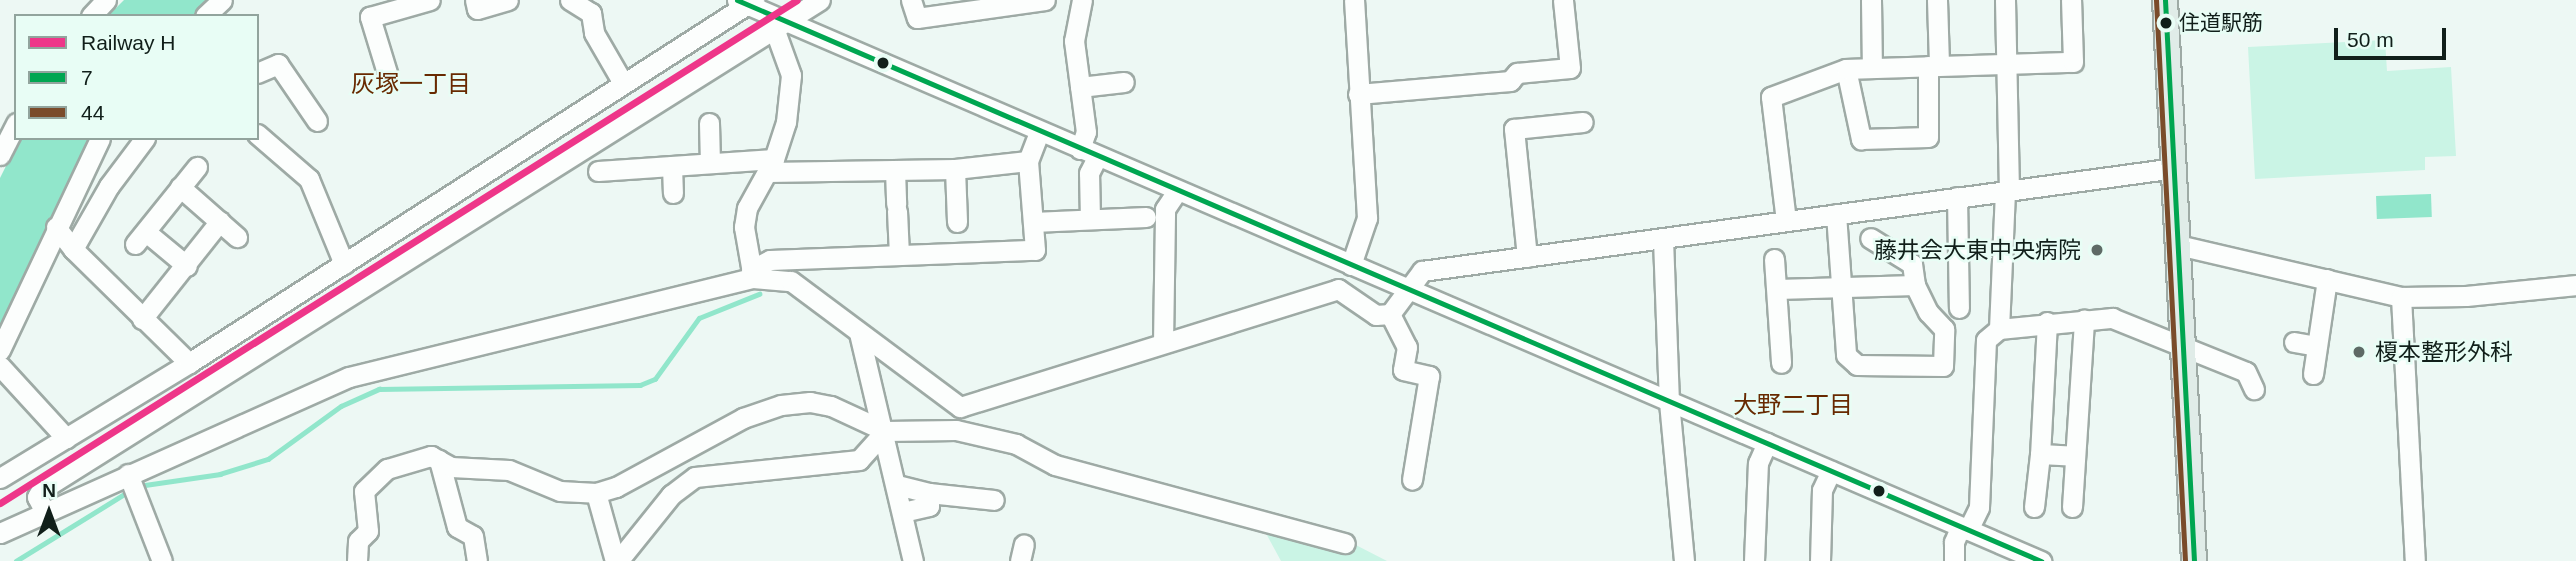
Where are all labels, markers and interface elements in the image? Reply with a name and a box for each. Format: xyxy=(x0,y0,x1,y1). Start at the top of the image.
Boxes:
place label: 住道駅筋 xyxy=(2179,10,2263,36)
legend xyxy=(14,14,259,140)
scale bar xyxy=(2338,14,2450,58)
marker: 住道駅筋 xyxy=(2159,16,2173,30)
text: 50 m xyxy=(2347,28,2394,51)
text: Railway H xyxy=(81,31,176,54)
unlabelled marker xyxy=(876,56,890,70)
text: 7 xyxy=(81,66,93,89)
district label: 灰塚一丁目 xyxy=(351,70,471,98)
text: 44 xyxy=(81,101,104,124)
place label: 藤井会大東中央病院 xyxy=(1874,236,2081,264)
marker: 藤井会大東中央病院 xyxy=(2087,240,2107,260)
place label: 榎本整形外科 xyxy=(2375,338,2513,366)
marker: 榎本整形外科 xyxy=(2349,342,2369,362)
district label: 大野二丁目 xyxy=(1733,391,1853,419)
north arrow xyxy=(14,477,84,547)
text: N xyxy=(42,480,56,501)
unlabelled marker xyxy=(1872,484,1886,498)

